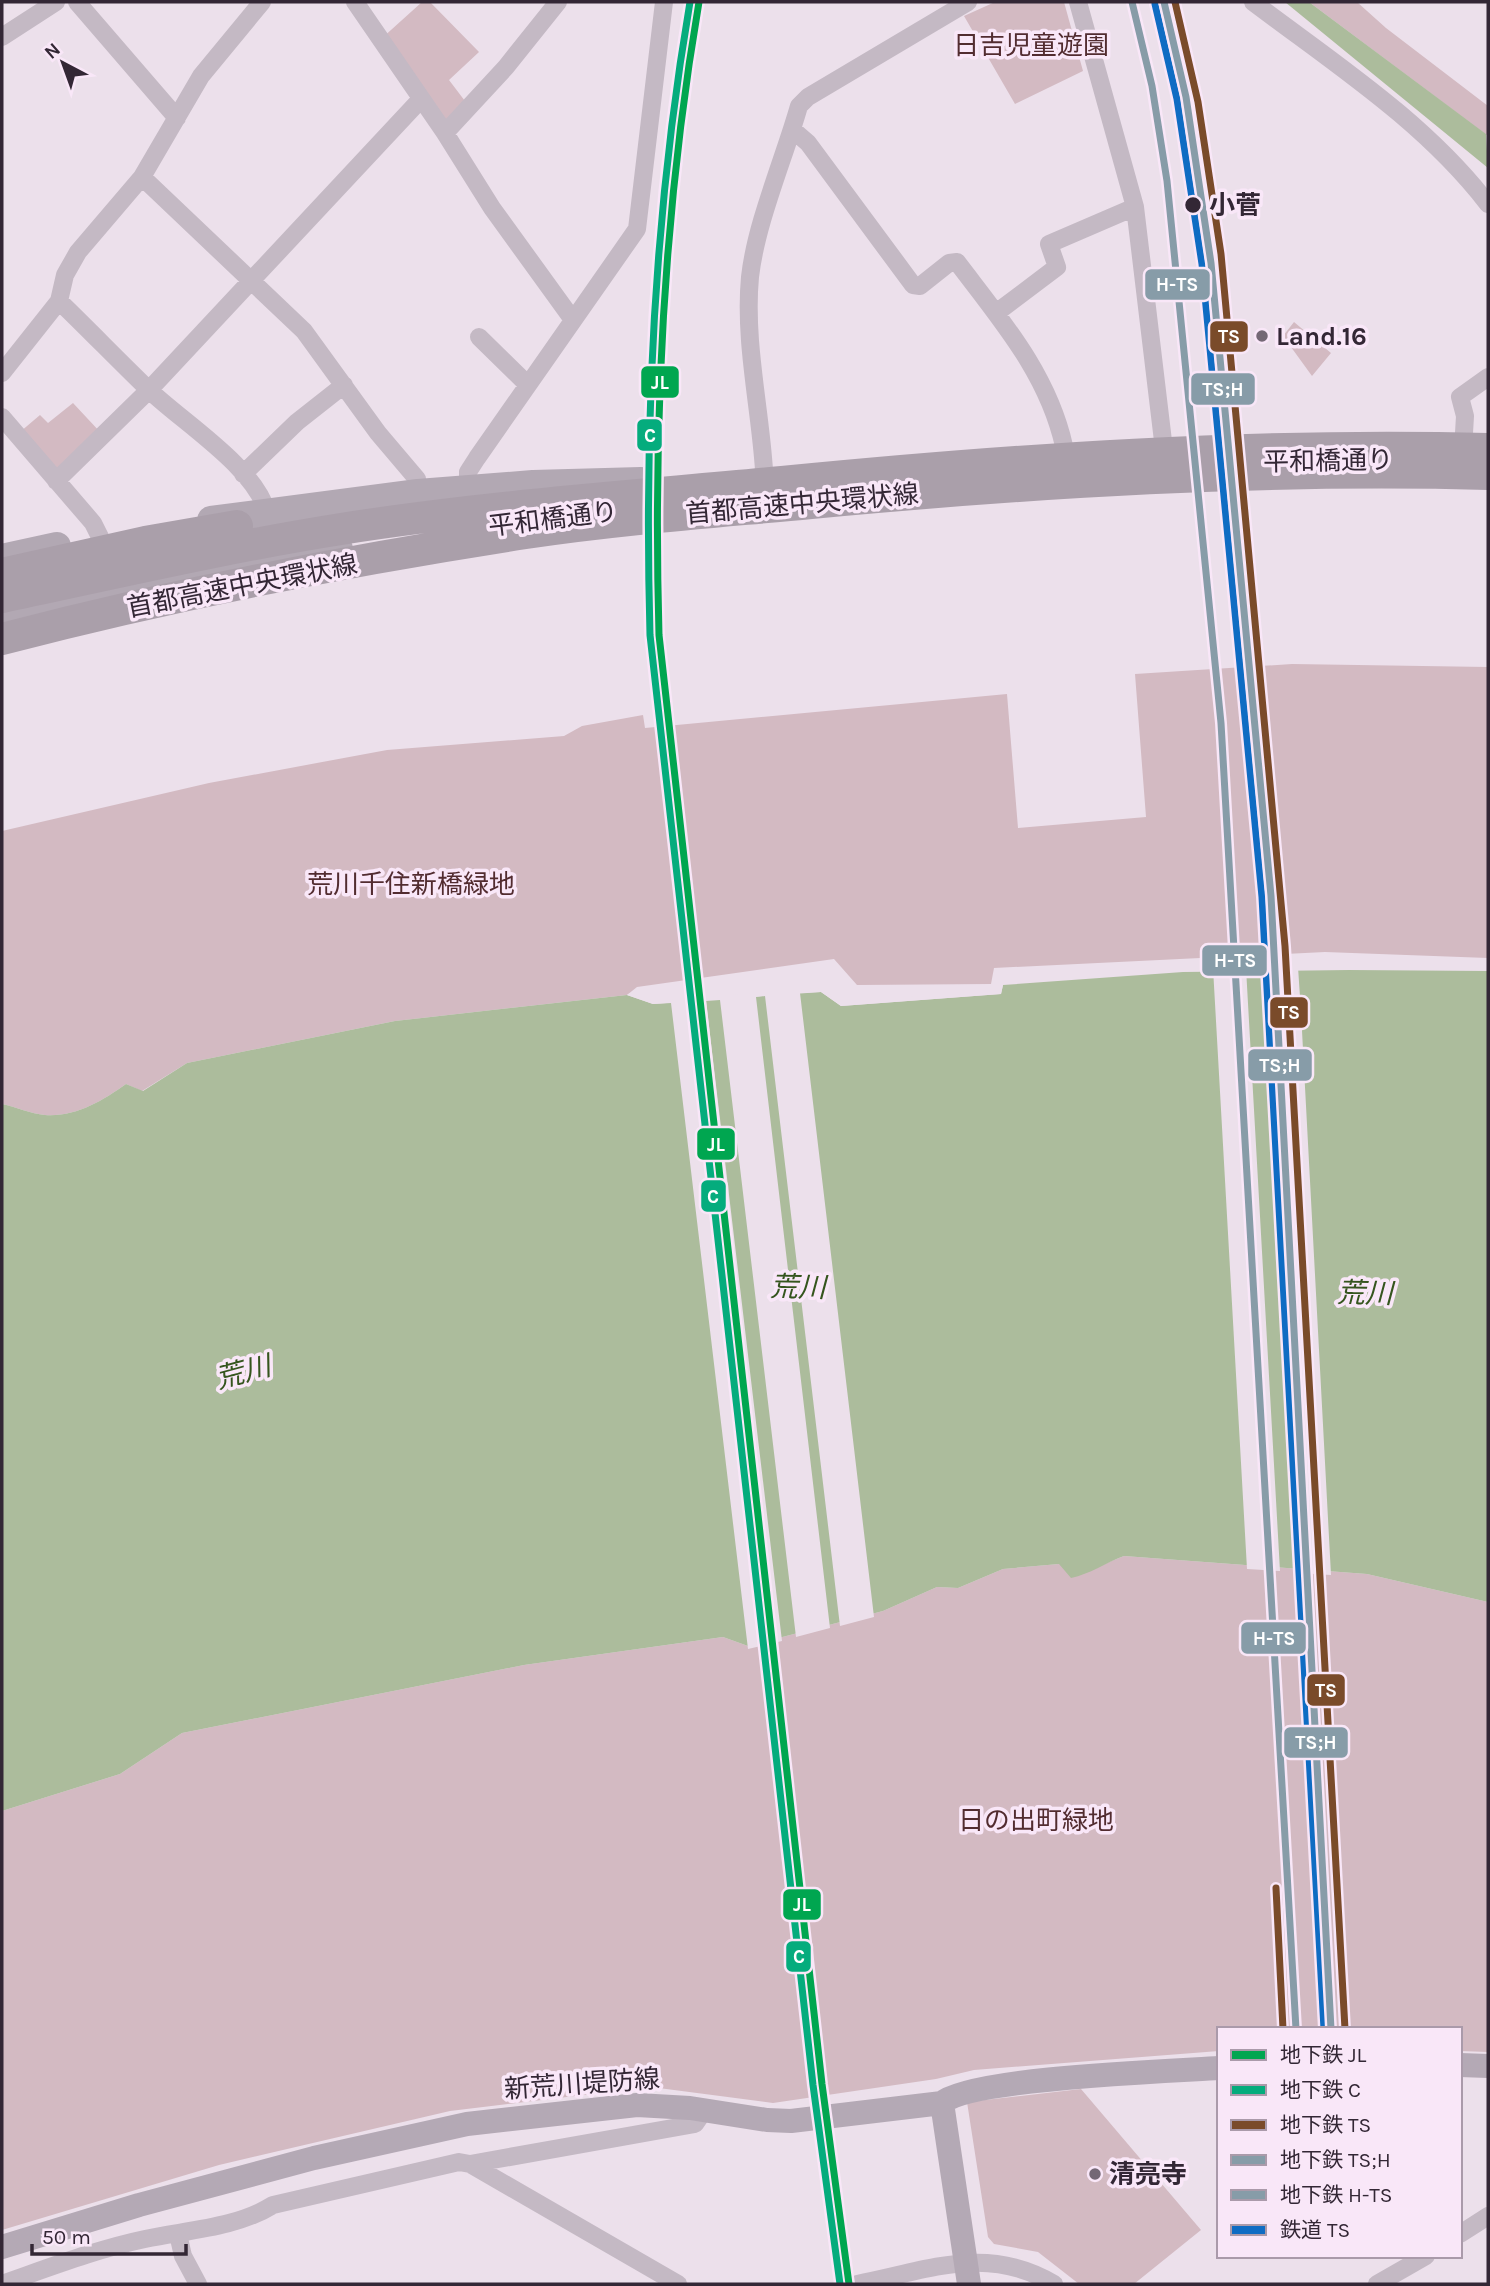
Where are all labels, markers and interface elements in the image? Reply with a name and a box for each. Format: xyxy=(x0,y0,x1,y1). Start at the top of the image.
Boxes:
north arrow xyxy=(28,28,98,98)
park label: 日吉児童遊園 xyxy=(953,30,1109,61)
text: N xyxy=(40,38,65,64)
place label: 小菅 xyxy=(1209,190,1261,221)
marker: 小菅 xyxy=(1183,195,1203,215)
line badge: H-TS xyxy=(1144,268,1211,301)
text: H-TS xyxy=(1156,274,1198,296)
line badge: TS xyxy=(1209,320,1249,353)
place label: Land.16 xyxy=(1276,321,1367,352)
text: TS xyxy=(1218,326,1240,348)
marker: Land.16 xyxy=(1254,328,1270,344)
line badge: JL xyxy=(640,365,680,399)
text: JL xyxy=(651,372,670,394)
line badge: TS;H xyxy=(1190,372,1256,406)
text: TS;H xyxy=(1202,379,1244,401)
line badge: C xyxy=(636,418,663,452)
text: C xyxy=(644,425,656,447)
street label: 平和橋通り xyxy=(1263,444,1393,478)
street label: 首都高速中央環状線 xyxy=(684,478,920,530)
street label: 平和橋通り xyxy=(487,496,619,542)
street label: 首都高速中央環状線 xyxy=(124,548,360,624)
park label: 荒川千住新橋緑地 xyxy=(307,869,515,900)
line badge: H-TS xyxy=(1201,944,1268,977)
text: H-TS xyxy=(1214,950,1256,972)
line badge: TS xyxy=(1269,996,1309,1029)
text: TS xyxy=(1278,1002,1300,1024)
line badge: TS;H xyxy=(1247,1048,1313,1082)
text: TS;H xyxy=(1259,1055,1301,1077)
line badge: JL xyxy=(696,1127,736,1161)
text: JL xyxy=(707,1134,726,1156)
line badge: C xyxy=(700,1179,727,1213)
text: C xyxy=(707,1186,719,1208)
water label: 荒川 xyxy=(770,1270,829,1304)
water label: 荒川 xyxy=(1337,1276,1396,1310)
water label: 荒川 xyxy=(212,1348,277,1395)
line badge: H-TS xyxy=(1240,1621,1307,1655)
text: H-TS xyxy=(1253,1628,1295,1650)
line badge: TS xyxy=(1306,1673,1346,1707)
text: TS xyxy=(1315,1680,1337,1702)
line badge: TS;H xyxy=(1283,1726,1349,1759)
text: TS;H xyxy=(1295,1732,1337,1754)
park label: 日の出町緑地 xyxy=(958,1805,1114,1836)
line badge: JL xyxy=(782,1888,822,1921)
text: JL xyxy=(793,1894,812,1916)
line badge: C xyxy=(785,1940,812,1973)
text: C xyxy=(793,1946,805,1968)
legend xyxy=(1217,2027,1462,2258)
text: 地下鉄 JL xyxy=(1280,2043,1366,2067)
street label: 新荒川堤防線 xyxy=(503,2063,661,2105)
text: 地下鉄 C xyxy=(1280,2078,1361,2102)
text: 地下鉄 TS xyxy=(1280,2113,1371,2137)
text: 地下鉄 TS;H xyxy=(1280,2148,1391,2172)
place label: 清亮寺 xyxy=(1109,2159,1187,2190)
marker: 清亮寺 xyxy=(1087,2166,1103,2182)
text: 地下鉄 H-TS xyxy=(1280,2183,1393,2207)
scale bar xyxy=(32,2212,186,2256)
text: 鉄道 TS xyxy=(1280,2218,1350,2242)
text: 50 m xyxy=(42,2225,91,2249)

